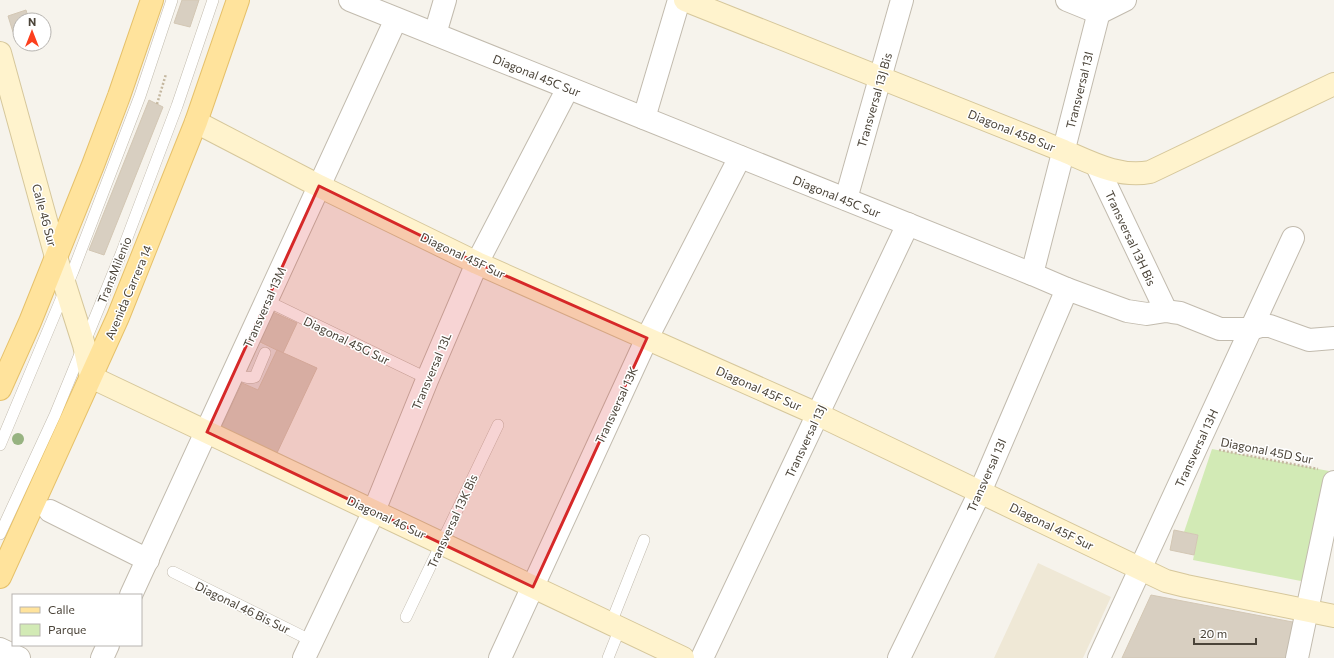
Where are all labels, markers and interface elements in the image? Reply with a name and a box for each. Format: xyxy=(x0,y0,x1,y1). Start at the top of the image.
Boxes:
north arrow xyxy=(12,12,52,52)
text: N xyxy=(28,15,36,28)
street label: Transversal 13I xyxy=(1063,50,1095,130)
street label: Diagonal 45C Sur xyxy=(491,51,583,99)
street label: Transversal 13J Bis xyxy=(854,51,895,149)
street label: Diagonal 45B Sur xyxy=(966,106,1058,154)
street label: Diagonal 45C Sur xyxy=(791,172,883,220)
street label: Calle 46 Sur xyxy=(30,182,60,248)
street label: Transversal 13H Bis xyxy=(1103,188,1159,288)
street label: Diagonal 45F Sur xyxy=(418,229,508,281)
street label: TransMilenio xyxy=(94,234,134,306)
street label: Avenida Carrera 14 xyxy=(102,243,154,341)
street label: Transversal 13M xyxy=(240,264,288,350)
street label: Diagonal 45G Sur xyxy=(302,313,392,367)
street label: Transversal 13L xyxy=(408,330,454,412)
street label: Diagonal 45F Sur xyxy=(714,363,804,413)
street label: Transversal 13K xyxy=(592,364,640,446)
street label: Transversal 13J xyxy=(782,402,829,480)
street label: Transversal 13H xyxy=(1172,407,1220,489)
street label: Diagonal 45D Sur xyxy=(1220,434,1315,466)
street label: Transversal 13I xyxy=(964,436,1008,514)
street label: Transversal 13K Bis xyxy=(424,472,480,570)
street label: Diagonal 46 Sur xyxy=(345,493,429,542)
street label: Diagonal 45F Sur xyxy=(1008,500,1097,553)
street label: Diagonal 46 Bis Sur xyxy=(193,578,293,636)
legend xyxy=(12,594,142,646)
text: Calle xyxy=(48,602,75,616)
scale bar xyxy=(1194,620,1256,646)
text: Parque xyxy=(48,622,86,636)
text: 20 m xyxy=(1200,626,1227,640)

